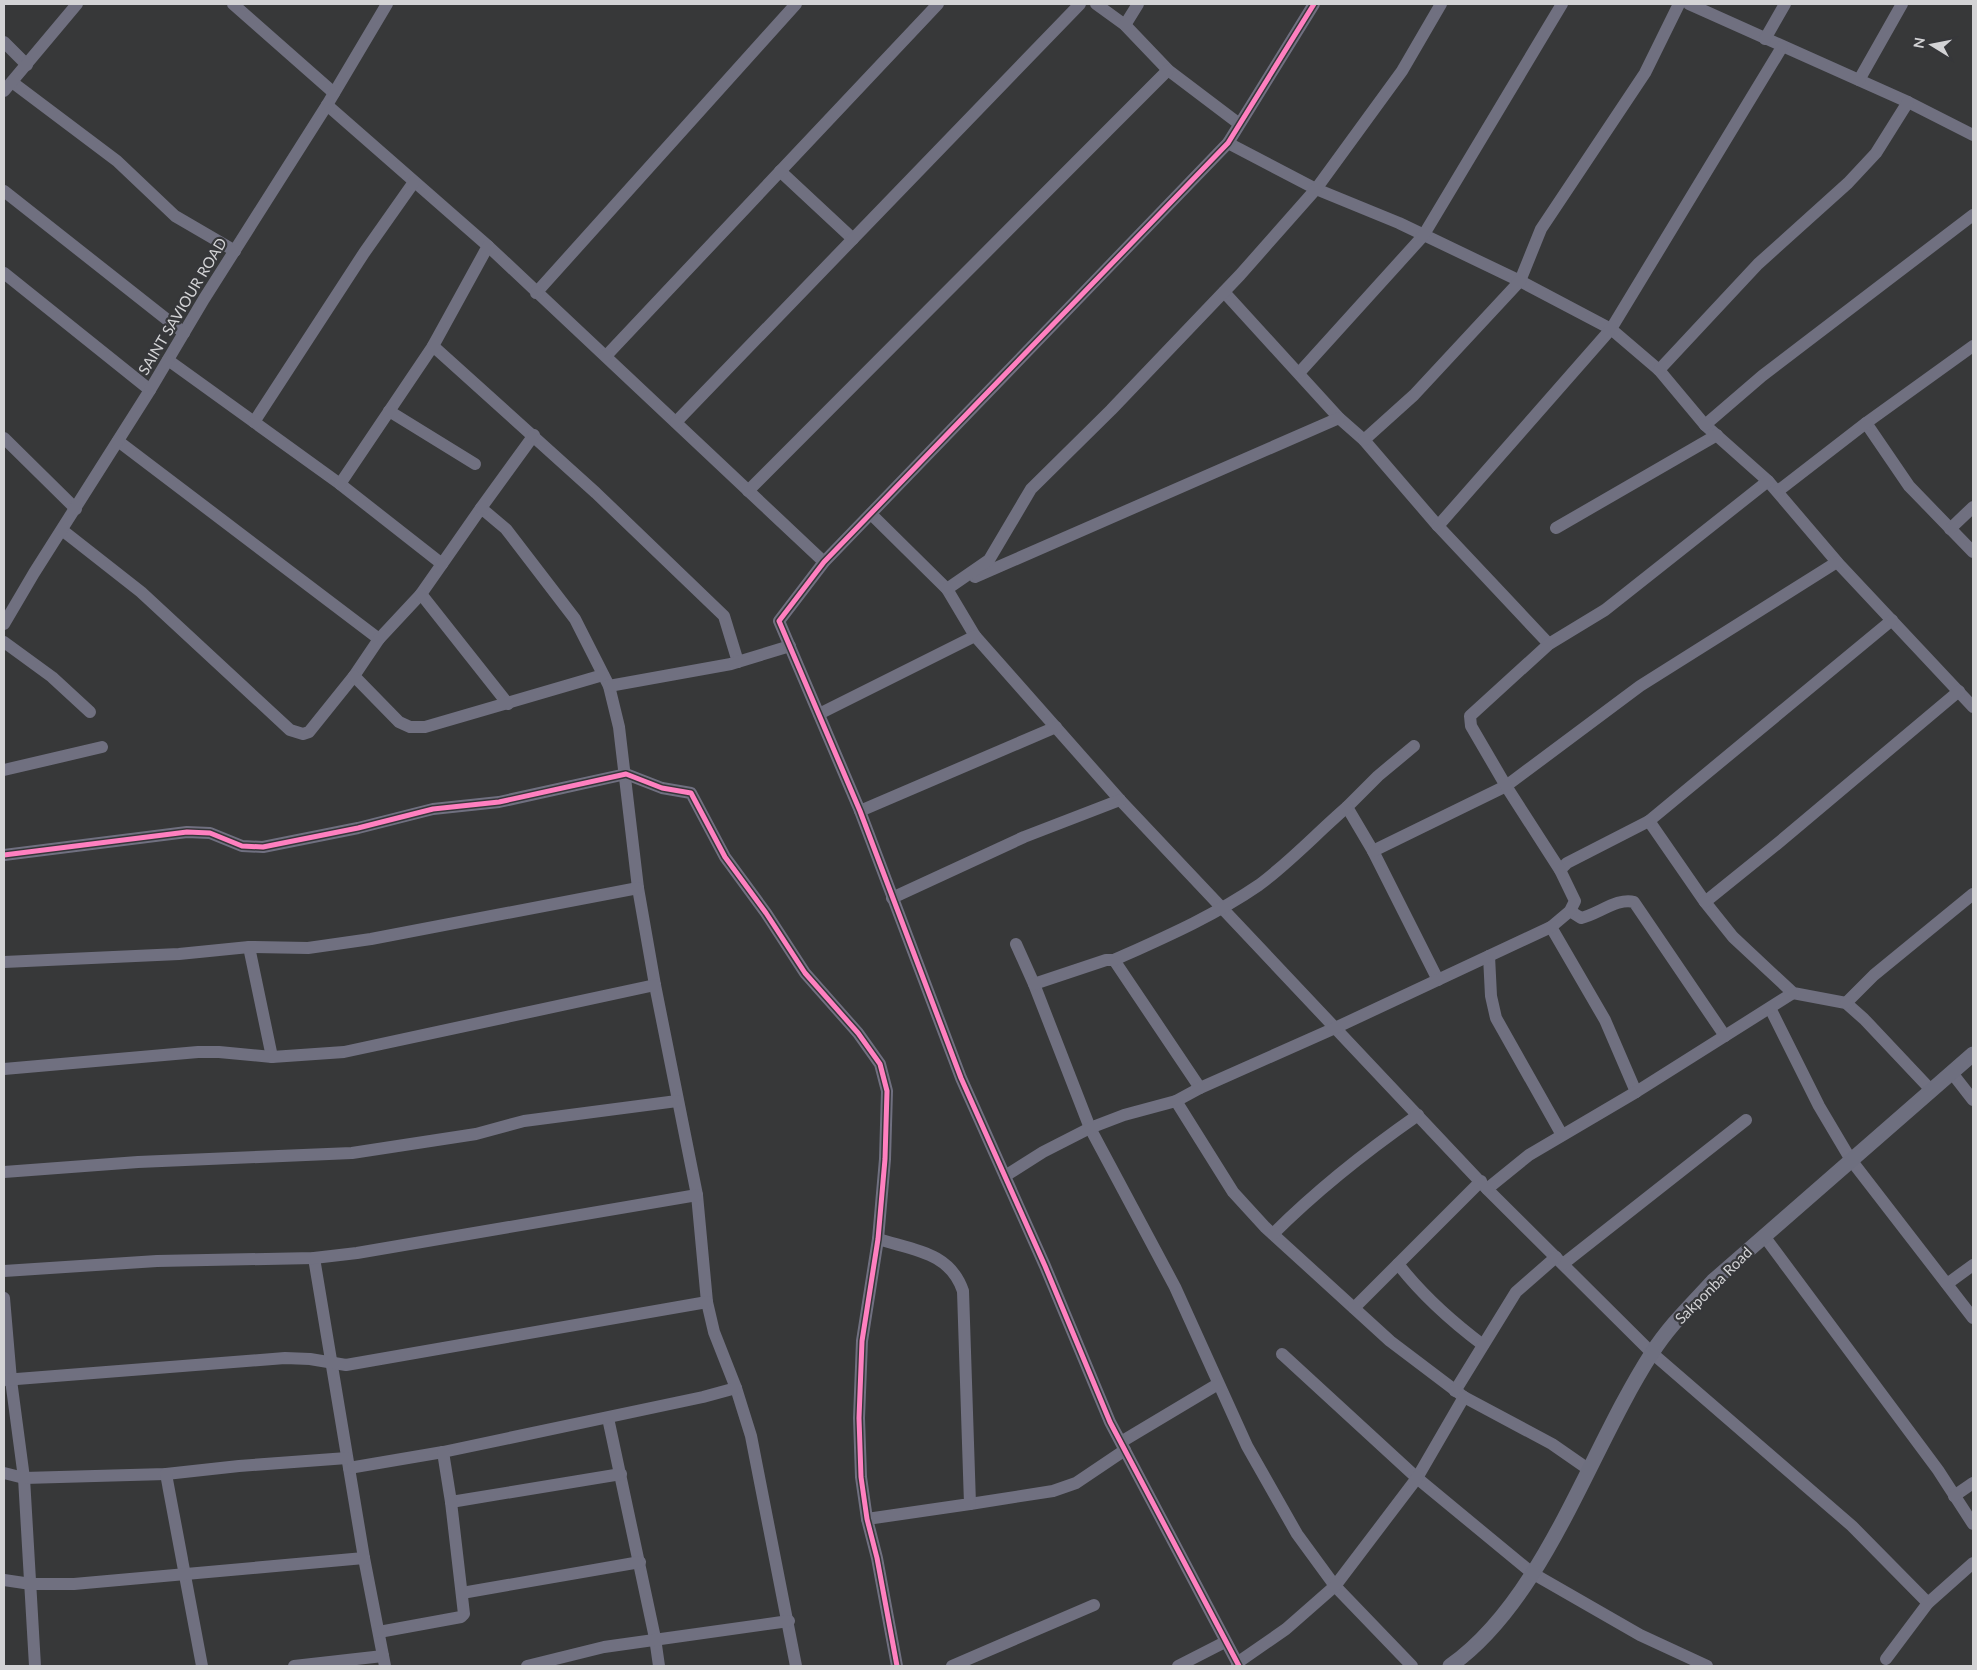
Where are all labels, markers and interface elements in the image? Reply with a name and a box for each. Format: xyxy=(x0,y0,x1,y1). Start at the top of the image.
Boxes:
north arrow xyxy=(1907,20,1957,70)
text: N xyxy=(1909,36,1928,49)
street label: SAINT SAVIOUR ROAD xyxy=(134,234,230,378)
street label: Sakponba Road xyxy=(1671,1243,1755,1327)

